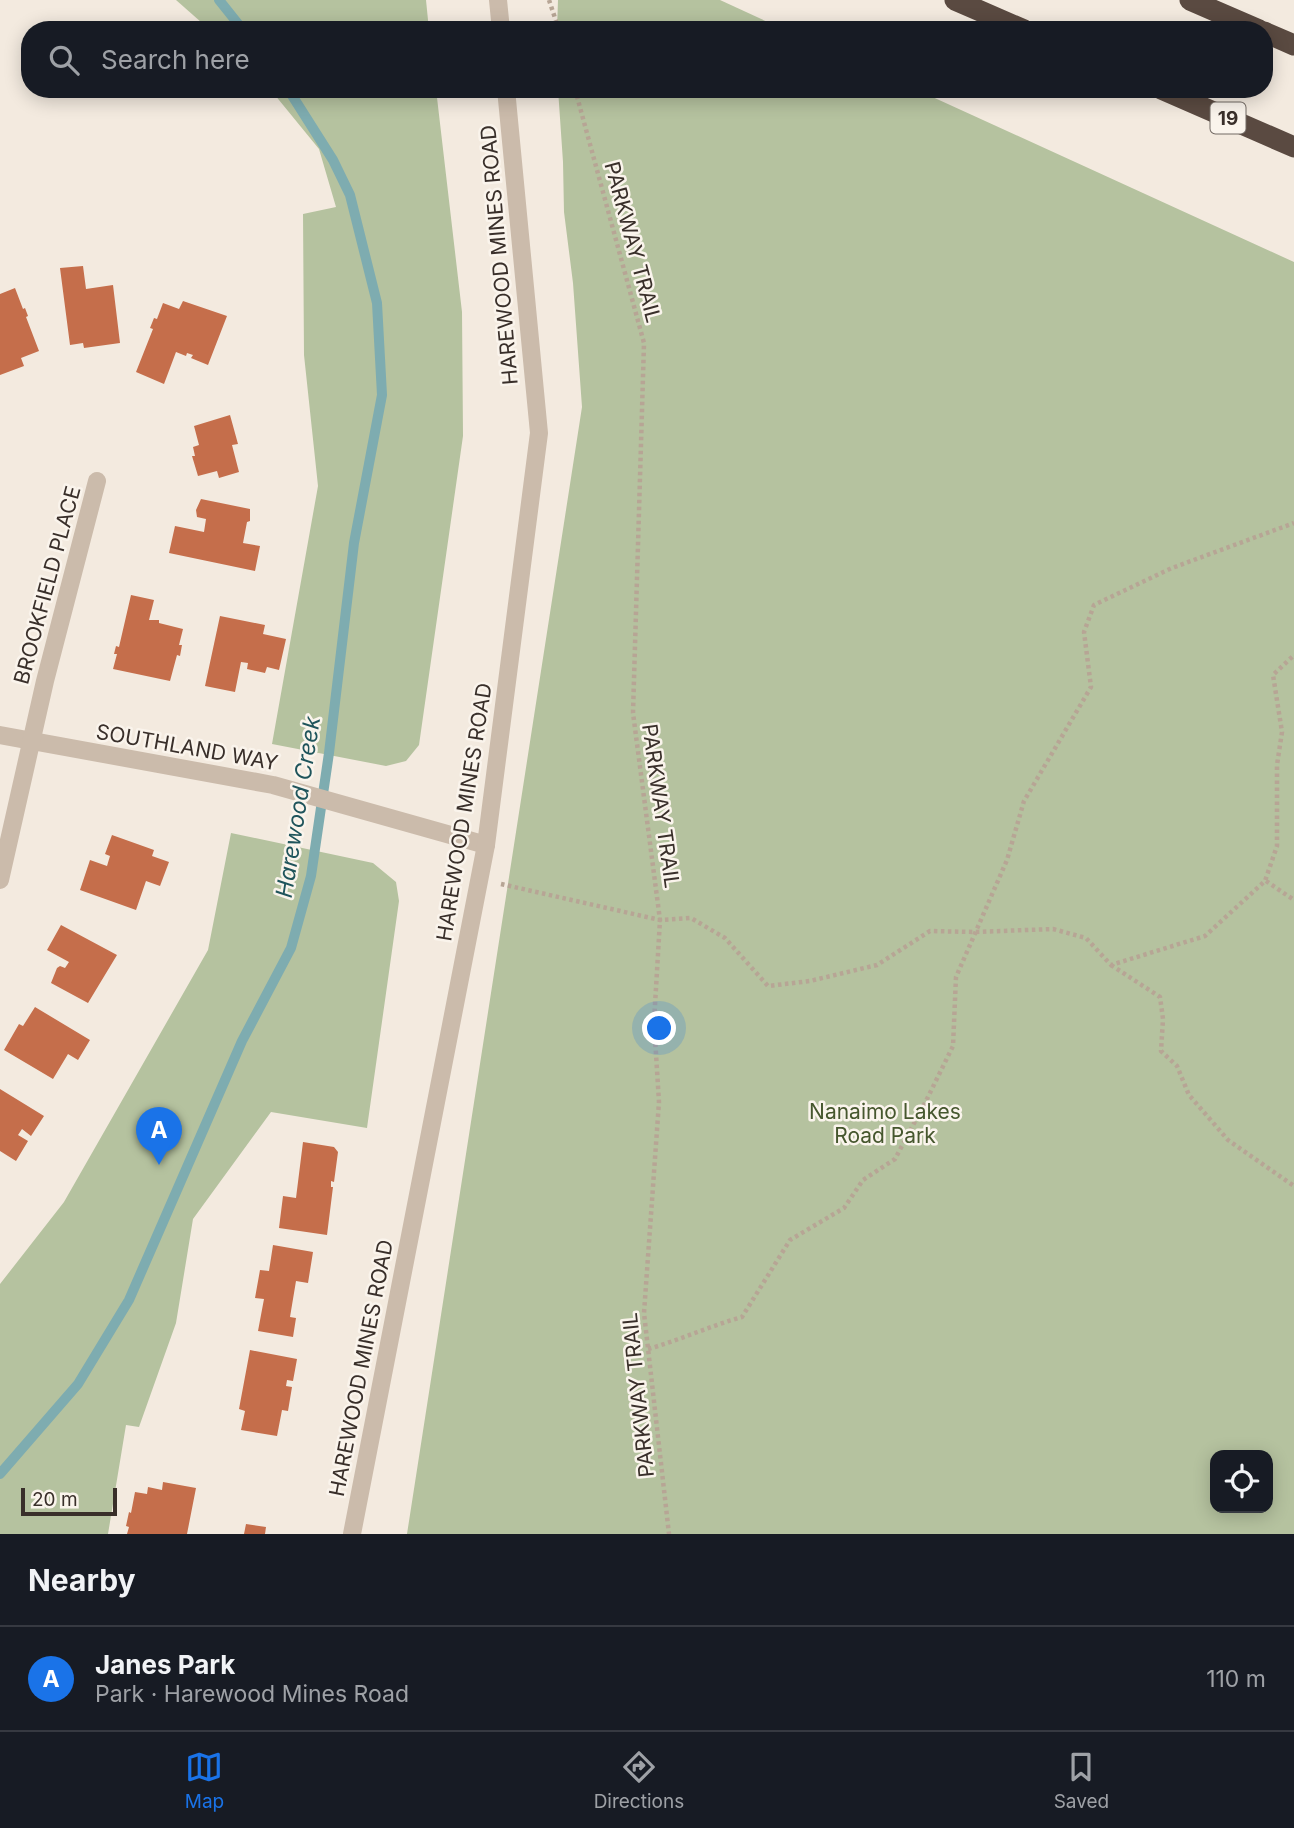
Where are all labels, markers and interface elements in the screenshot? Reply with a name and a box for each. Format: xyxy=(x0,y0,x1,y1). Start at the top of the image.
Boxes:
search box xyxy=(21,21,1273,98)
icon: search xyxy=(45,41,83,79)
text: Search here xyxy=(101,44,250,75)
road number: 19 xyxy=(1210,102,1246,134)
street label: HAREWOOD MINES ROAD xyxy=(475,124,523,386)
street label: PARKWAY TRAIL xyxy=(599,159,667,325)
street label: BROOKFIELD PLACE xyxy=(9,483,85,687)
street label: HAREWOOD MINES ROAD xyxy=(431,681,497,943)
water label: Harewood Creek xyxy=(270,714,326,900)
street label: SOUTHLAND WAY xyxy=(94,719,280,775)
street label: PARKWAY TRAIL xyxy=(637,722,685,890)
your location xyxy=(642,1011,676,1045)
park label: Nanaimo Lakes Road Park xyxy=(809,1099,961,1148)
pin: A xyxy=(136,1107,182,1165)
street label: HAREWOOD MINES ROAD xyxy=(324,1237,398,1499)
street label: PARKWAY TRAIL xyxy=(617,1311,659,1479)
map controls xyxy=(1210,1450,1273,1513)
button: locate xyxy=(1210,1450,1273,1513)
scale bar xyxy=(21,1485,117,1517)
text: 20 m xyxy=(32,1488,78,1511)
text: Nearby xyxy=(28,1562,136,1598)
text: Janes Park xyxy=(95,1649,235,1680)
text: A xyxy=(42,1665,60,1693)
text: 110 m xyxy=(1206,1665,1266,1693)
text: Park · Harewood Mines Road xyxy=(95,1680,409,1708)
tab: Map xyxy=(185,1748,224,1813)
tab: Directions xyxy=(594,1748,684,1813)
tab: Saved xyxy=(1054,1748,1109,1813)

